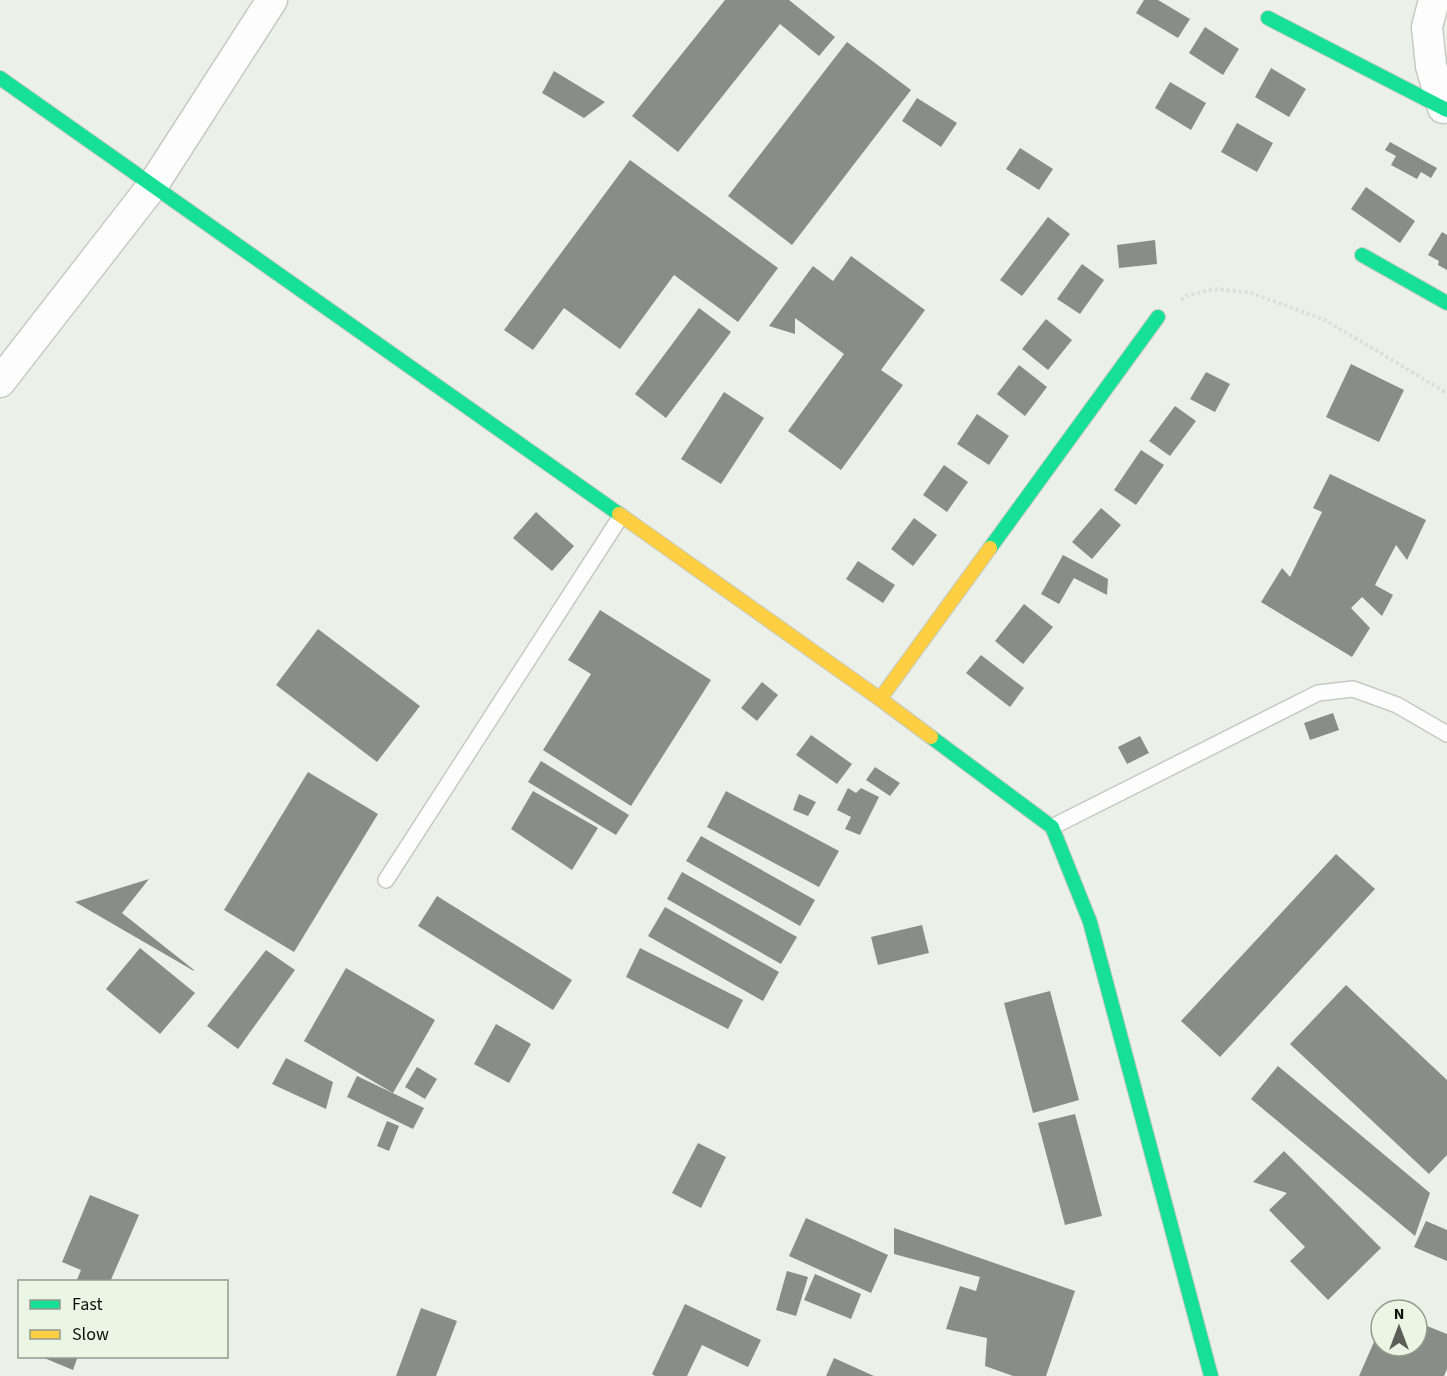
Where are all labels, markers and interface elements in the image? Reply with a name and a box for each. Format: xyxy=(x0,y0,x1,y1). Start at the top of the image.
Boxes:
legend xyxy=(18,1280,228,1358)
text: Fast xyxy=(72,1292,103,1317)
north arrow xyxy=(1369,1298,1429,1358)
text: N xyxy=(1394,1303,1404,1325)
text: Slow xyxy=(72,1322,109,1347)

